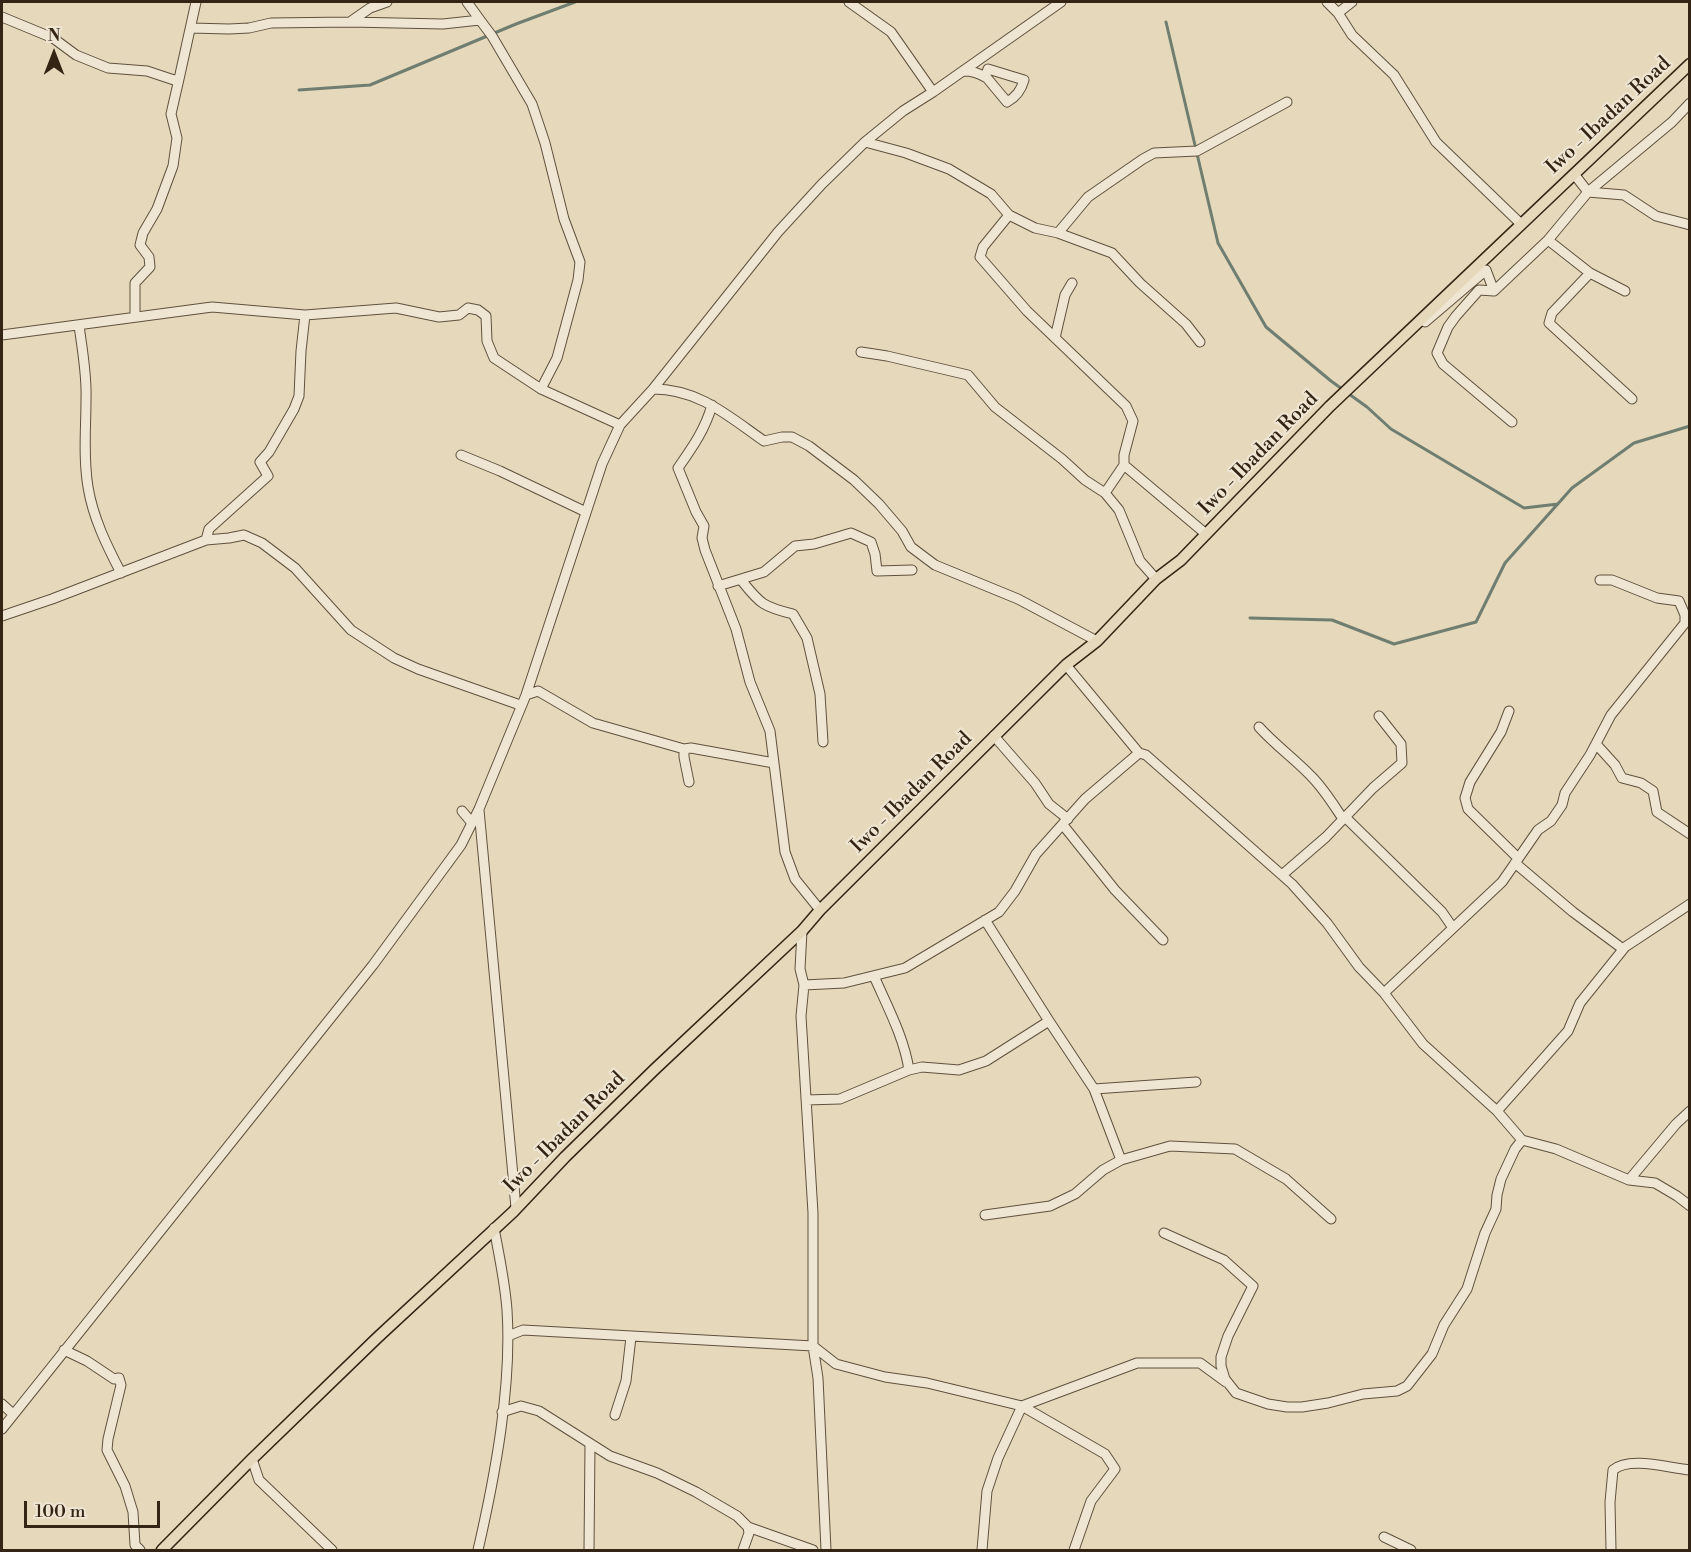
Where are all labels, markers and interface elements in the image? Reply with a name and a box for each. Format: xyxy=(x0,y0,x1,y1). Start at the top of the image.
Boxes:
north arrow xyxy=(24,24,84,84)
text: N xyxy=(48,26,60,46)
street label: Iwo - Ibadan Road xyxy=(1542,52,1676,180)
street label: Iwo - Ibadan Road xyxy=(1194,388,1324,520)
street label: Iwo - Ibadan Road xyxy=(846,727,978,859)
street label: Iwo - Ibadan Road xyxy=(499,1067,631,1199)
scale bar xyxy=(27,1489,164,1527)
text: 100 m xyxy=(35,1500,86,1523)

